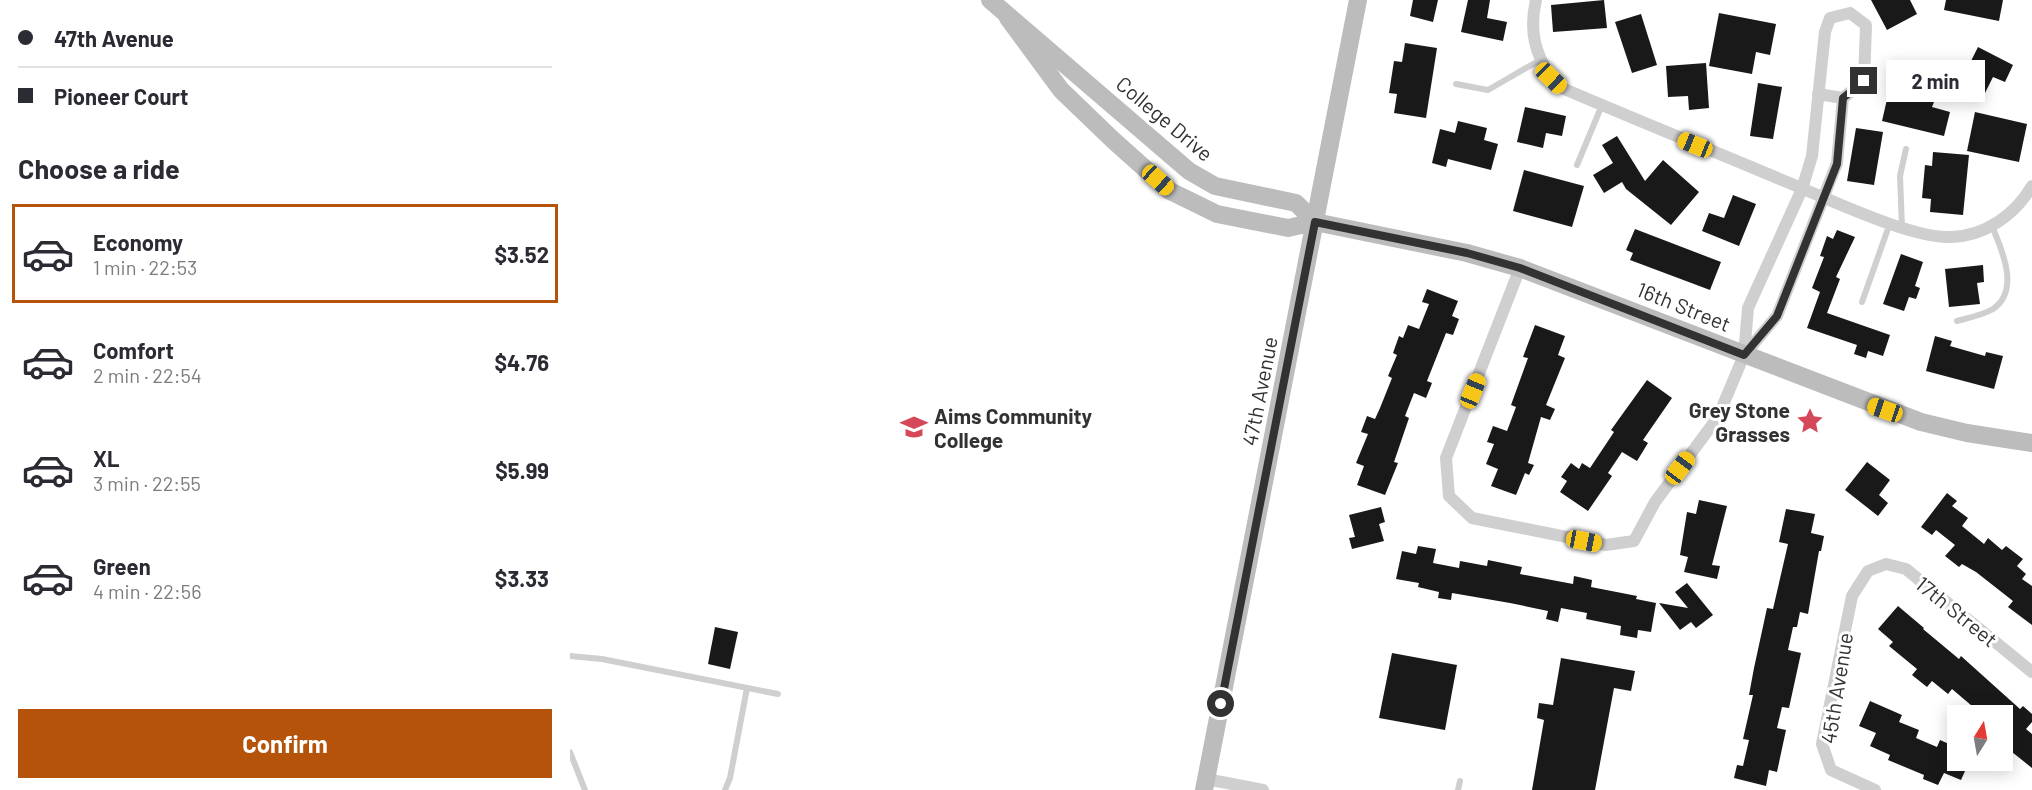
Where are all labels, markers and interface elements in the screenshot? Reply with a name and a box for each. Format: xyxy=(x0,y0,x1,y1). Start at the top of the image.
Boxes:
text: 47th Avenue xyxy=(54,25,174,51)
car xyxy=(1532,59,1570,97)
callout: 2 min xyxy=(1885,60,1984,102)
route end xyxy=(1850,67,1877,94)
text: 2 min xyxy=(1912,69,1959,93)
street label: College Drive xyxy=(1112,70,1218,166)
text: Pioneer Court xyxy=(54,83,188,109)
car xyxy=(1675,130,1715,160)
text: Choose a ride xyxy=(18,152,180,184)
car xyxy=(1139,161,1177,199)
icon: car xyxy=(21,227,75,281)
text: Economy xyxy=(93,229,183,255)
text: $3.52 xyxy=(494,241,549,267)
text: 1 min · 22:53 xyxy=(93,255,197,279)
street label: 16th Street xyxy=(1634,276,1734,336)
street label: 47th Avenue xyxy=(1236,334,1282,448)
icon: car xyxy=(21,335,75,389)
text: Comfort xyxy=(93,337,174,363)
text: $4.76 xyxy=(494,349,549,375)
text: 2 min · 22:54 xyxy=(93,363,202,387)
car xyxy=(1458,371,1488,411)
car xyxy=(1865,396,1905,424)
place label: Grey Stone Grasses xyxy=(1689,397,1790,446)
place label: Aims Community College xyxy=(934,403,1093,452)
place icon: Grey Stone Grasses xyxy=(1795,406,1825,436)
school or university icon: Aims Community College xyxy=(899,412,929,442)
icon: car xyxy=(21,443,75,497)
text: XL xyxy=(93,445,119,471)
car xyxy=(1662,448,1698,488)
text: $5.99 xyxy=(495,457,549,483)
text: 3 min · 22:55 xyxy=(93,471,201,495)
car xyxy=(1565,529,1603,553)
icon: car xyxy=(21,551,75,605)
text: Green xyxy=(93,553,151,579)
text: $3.33 xyxy=(495,565,549,591)
street label: 17th Street xyxy=(1911,571,2003,651)
text: 4 min · 22:56 xyxy=(93,579,201,603)
street label: 45th Avenue xyxy=(1815,631,1857,745)
route start xyxy=(1207,690,1234,717)
north arrow xyxy=(1947,705,2013,771)
map controls xyxy=(1947,705,2013,771)
button: Confirm xyxy=(18,709,552,778)

